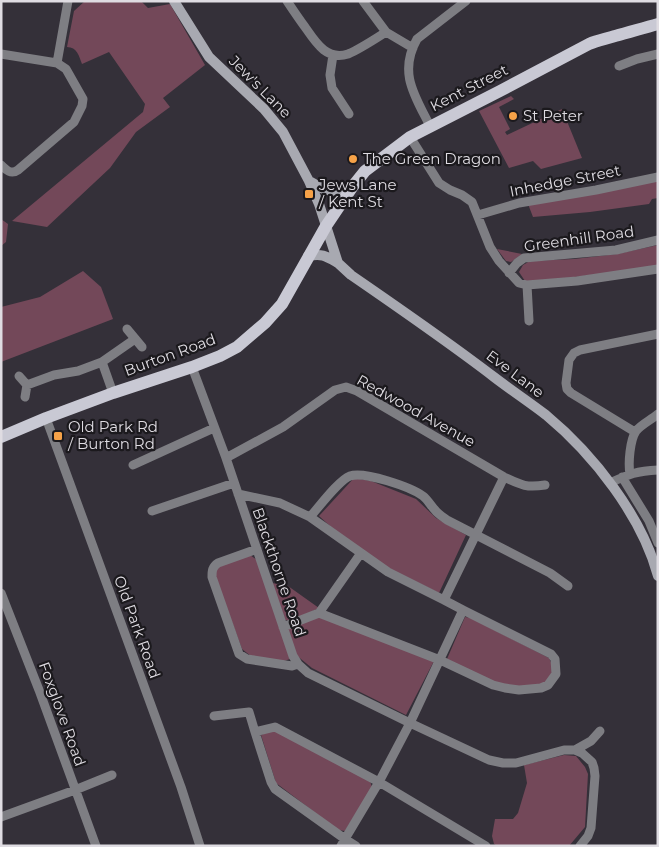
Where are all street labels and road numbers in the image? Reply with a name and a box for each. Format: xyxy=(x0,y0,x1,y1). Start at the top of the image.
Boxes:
street label: Jew's Lane xyxy=(224,51,296,122)
street label: Kent Street xyxy=(427,60,511,115)
street label: Inhedge Street xyxy=(508,160,622,201)
street label: Greenhill Road xyxy=(523,221,635,256)
street label: Burton Road xyxy=(121,329,218,380)
street label: Eve Lane xyxy=(483,346,548,402)
street label: Redwood Avenue xyxy=(354,370,479,451)
street label: Blackthorne Road xyxy=(248,505,310,639)
street label: Old Park Road xyxy=(110,573,165,681)
street label: Foxglove Road xyxy=(35,659,90,769)

